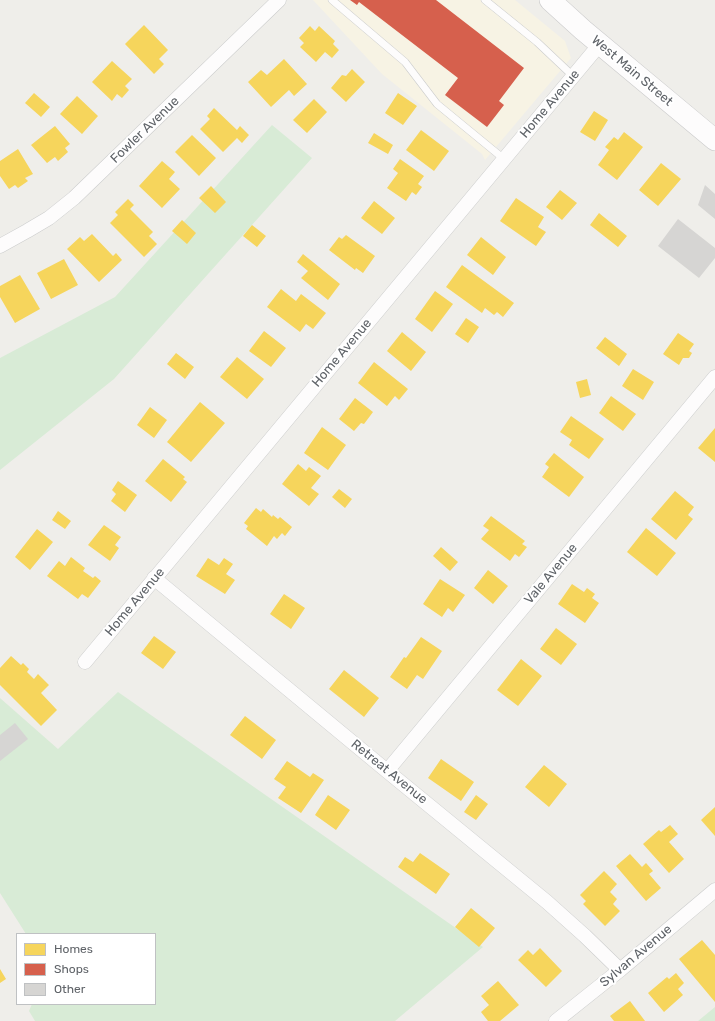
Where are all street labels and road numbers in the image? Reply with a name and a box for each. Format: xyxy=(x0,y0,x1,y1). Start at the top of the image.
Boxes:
street label: West Main Street xyxy=(588,32,676,110)
street label: Home Avenue xyxy=(517,67,583,141)
street label: Fowler Avenue xyxy=(107,93,183,167)
street label: Home Avenue xyxy=(309,316,375,390)
street label: Vale Avenue xyxy=(521,541,581,607)
street label: Home Avenue xyxy=(102,565,168,639)
street label: Retreat Avenue xyxy=(348,736,430,808)
street label: Sylvan Avenue xyxy=(597,921,675,991)

